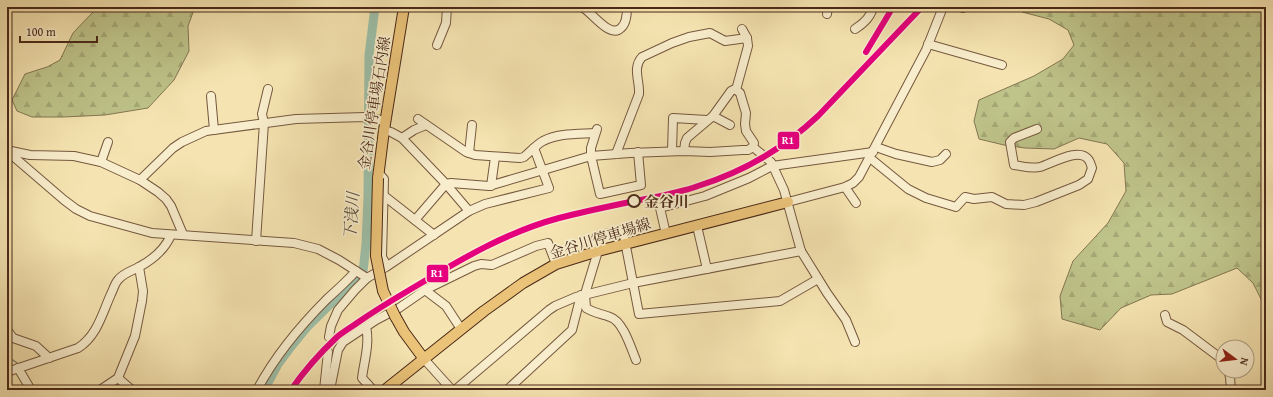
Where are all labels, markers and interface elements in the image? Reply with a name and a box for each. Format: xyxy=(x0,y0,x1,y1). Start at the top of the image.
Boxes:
scale bar xyxy=(20,18,97,44)
text: 100 m xyxy=(26,23,56,40)
street label: 金谷川停車場石内線 xyxy=(353,35,395,171)
line badge: R1 xyxy=(777,131,800,150)
text: R1 xyxy=(782,132,795,148)
water label: 下浅川 xyxy=(337,189,365,241)
place label: 金谷川 xyxy=(644,191,689,212)
marker: 金谷川 xyxy=(627,194,641,208)
street label: 金谷川停車場線 xyxy=(547,213,653,263)
line badge: R1 xyxy=(426,264,449,283)
text: R1 xyxy=(431,265,444,281)
north arrow xyxy=(1215,339,1255,379)
text: N xyxy=(1236,356,1253,368)

